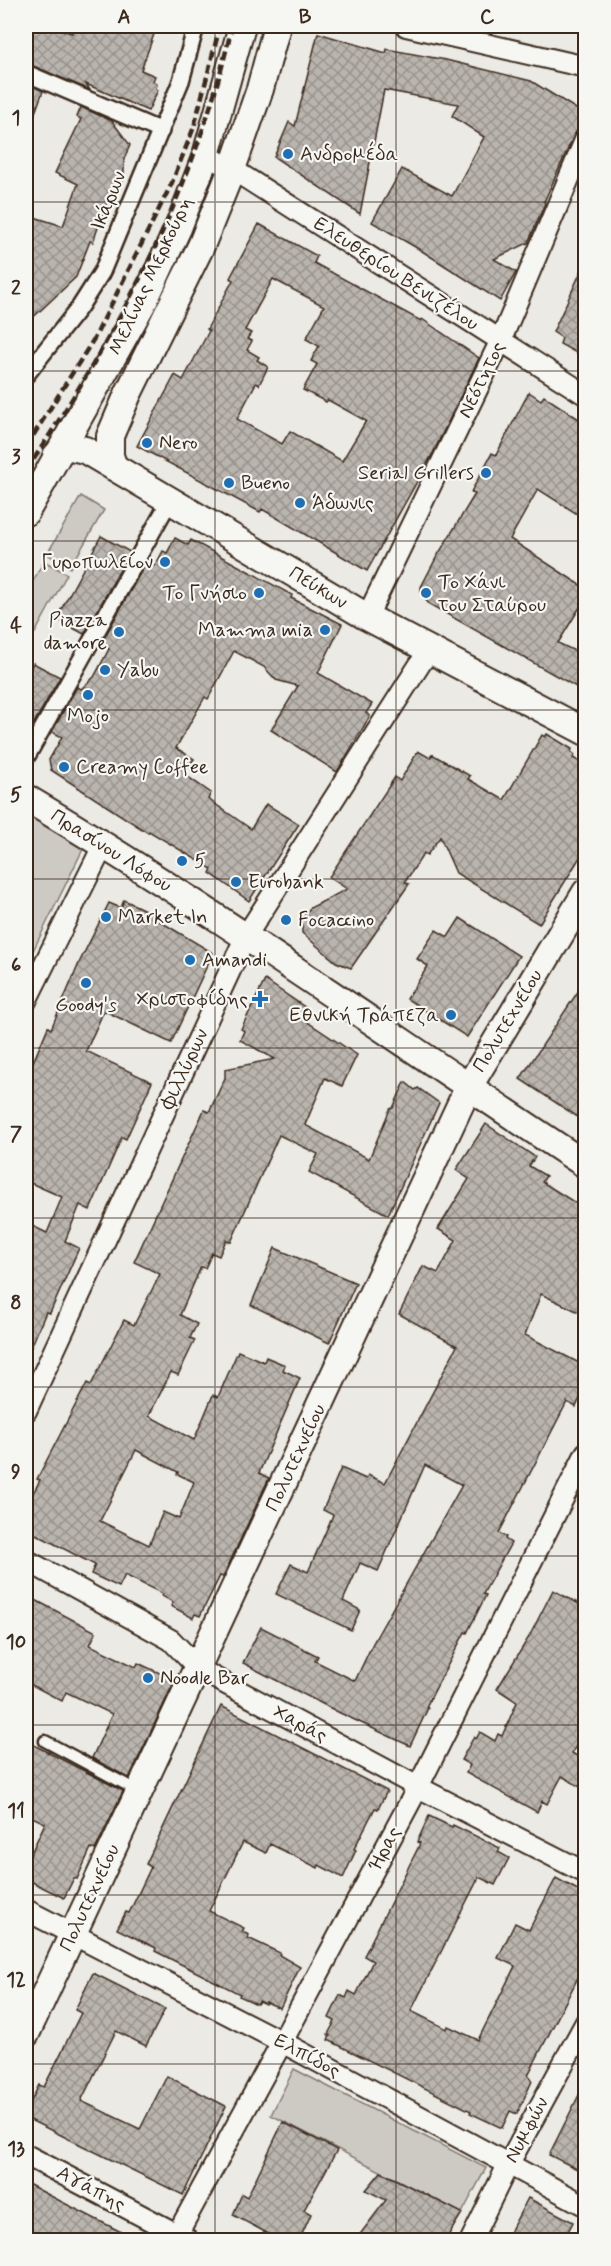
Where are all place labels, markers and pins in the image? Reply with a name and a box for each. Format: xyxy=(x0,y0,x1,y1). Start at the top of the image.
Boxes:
place label: Ανδρομέδα xyxy=(300,141,398,168)
marker: Ανδρομέδα xyxy=(281,147,295,161)
place label: Nero xyxy=(159,430,198,457)
marker: Nero xyxy=(140,436,154,450)
place label: Serial Grillers xyxy=(358,460,474,487)
marker: Serial Grillers xyxy=(479,466,493,480)
place label: Bueno xyxy=(241,470,290,497)
marker: Bueno xyxy=(222,476,236,490)
place label: Άδωνις xyxy=(312,490,374,517)
marker: Άδωνις xyxy=(293,496,307,510)
place label: Γυροπωλείον xyxy=(41,549,153,576)
marker: Γυροπωλείον xyxy=(158,555,172,569)
place label: Το Χάνι του Σταύρου xyxy=(437,569,546,619)
place label: Το Γνήσιο xyxy=(163,580,247,607)
marker: Το Γνήσιο xyxy=(252,586,266,600)
marker: Το Χάνι του Σταύρου xyxy=(419,586,433,600)
place label: Piazza damore xyxy=(44,607,108,657)
place label: Mamma mia xyxy=(198,617,313,644)
marker: Mamma mia xyxy=(318,623,332,637)
marker: Piazza damore xyxy=(112,625,126,639)
place label: Yabu xyxy=(117,657,159,684)
marker: Yabu xyxy=(98,663,112,677)
marker: Mojo xyxy=(81,688,95,702)
place label: Mojo xyxy=(67,703,109,730)
place label: Creamy Coffee xyxy=(76,754,208,781)
marker: Creamy Coffee xyxy=(57,760,71,774)
place label: 5 xyxy=(194,848,206,875)
marker: 5 xyxy=(175,854,189,868)
place label: Eurobank xyxy=(248,869,324,896)
marker: Eurobank xyxy=(229,875,243,889)
place label: Market In xyxy=(118,904,207,931)
place label: Focaccino xyxy=(298,907,374,934)
marker: Market In xyxy=(99,910,113,924)
marker: Focaccino xyxy=(279,913,293,927)
place label: Amandi xyxy=(202,947,267,974)
marker: Amandi xyxy=(183,953,197,967)
marker: Goody's xyxy=(79,976,93,990)
place label: Χριστοφίδης xyxy=(136,986,248,1013)
place label: Goody's xyxy=(55,992,117,1019)
marker: Χριστοφίδης xyxy=(253,992,267,1006)
place label: Εθνική Τράπεζα xyxy=(290,1002,439,1029)
marker: Εθνική Τράπεζα xyxy=(444,1008,458,1022)
place label: Noodle Bar xyxy=(160,1665,250,1692)
marker: Noodle Bar xyxy=(141,1671,155,1685)

